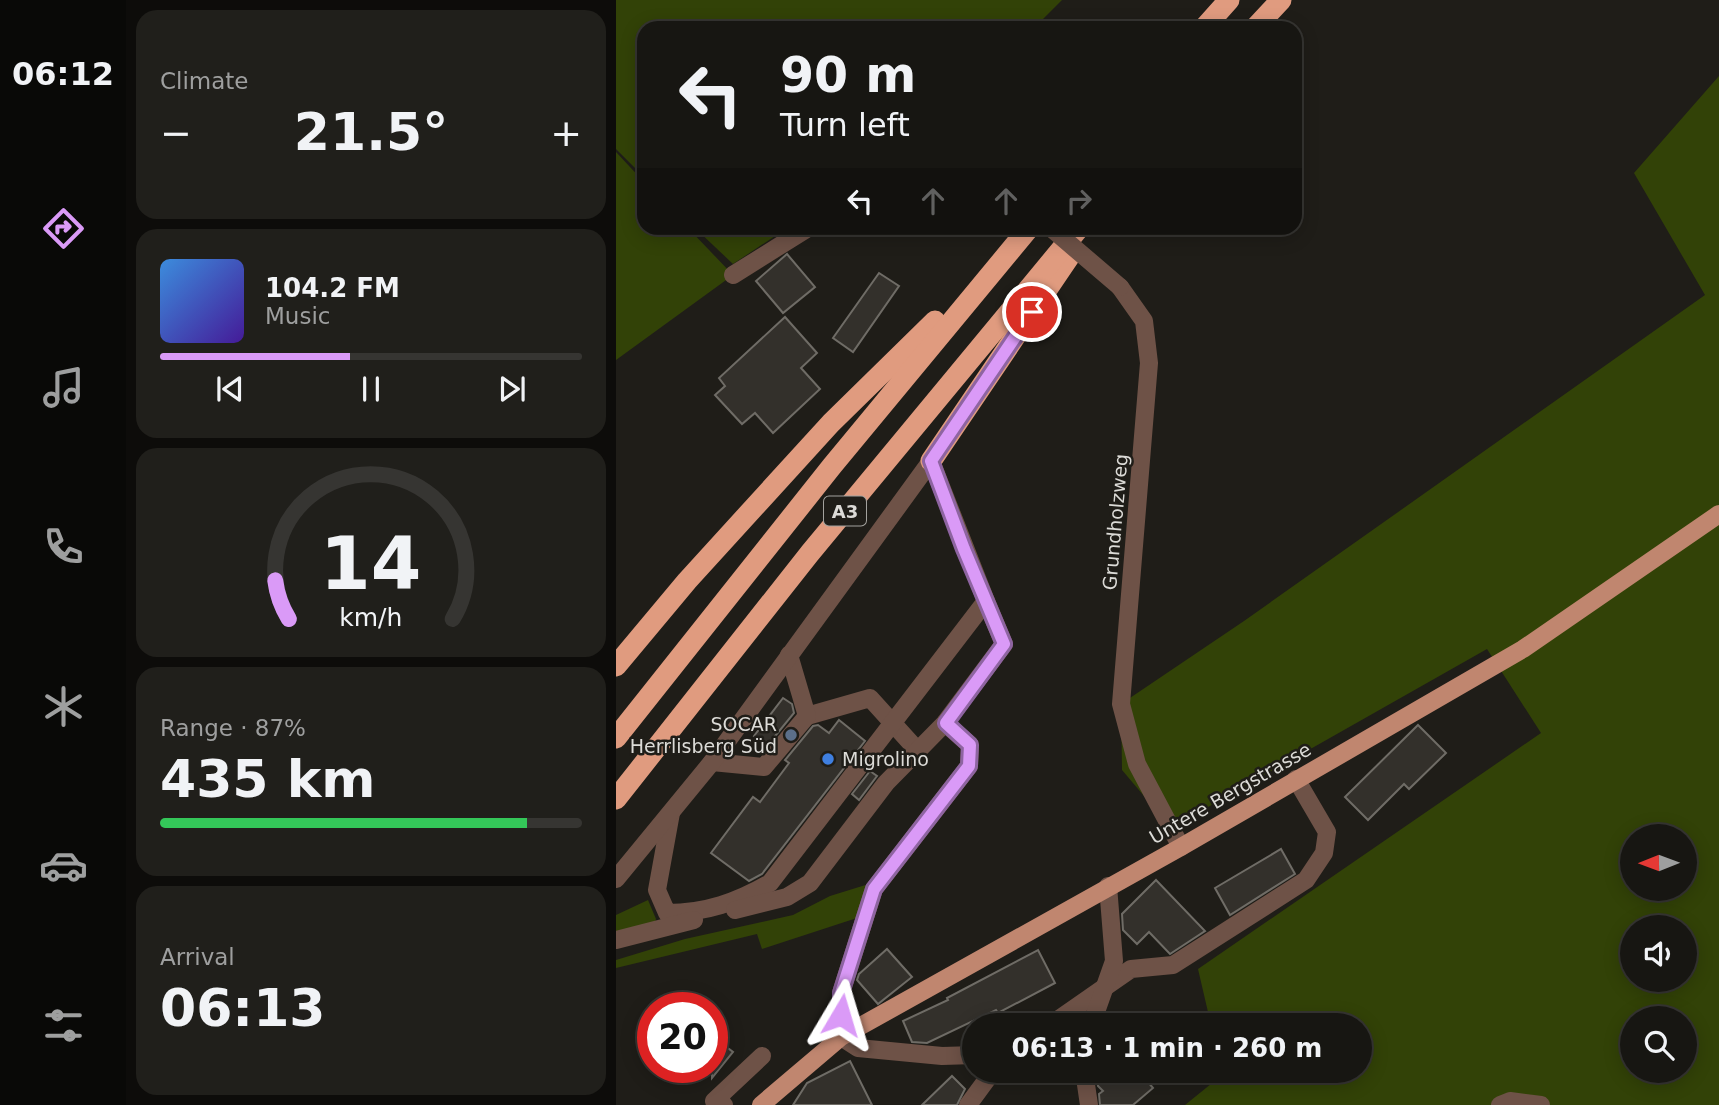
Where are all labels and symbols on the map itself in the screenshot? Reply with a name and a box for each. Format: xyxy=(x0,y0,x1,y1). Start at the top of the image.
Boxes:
pin xyxy=(1002,282,1062,342)
street label: Grundholzweg xyxy=(1098,453,1132,591)
road number: A3 xyxy=(824,496,866,526)
place label: SOCAR Herrlisberg Süd xyxy=(630,713,777,757)
marker: SOCAR Herrlisberg Süd xyxy=(783,727,799,743)
street label: Untere Bergstrasse xyxy=(1145,738,1315,848)
place label: Migrolino xyxy=(842,748,929,770)
marker: Migrolino xyxy=(820,751,836,767)
north arrow xyxy=(1620,824,1698,901)
position arrow xyxy=(804,978,878,1052)
speed limit sign: 20 xyxy=(637,992,728,1083)

